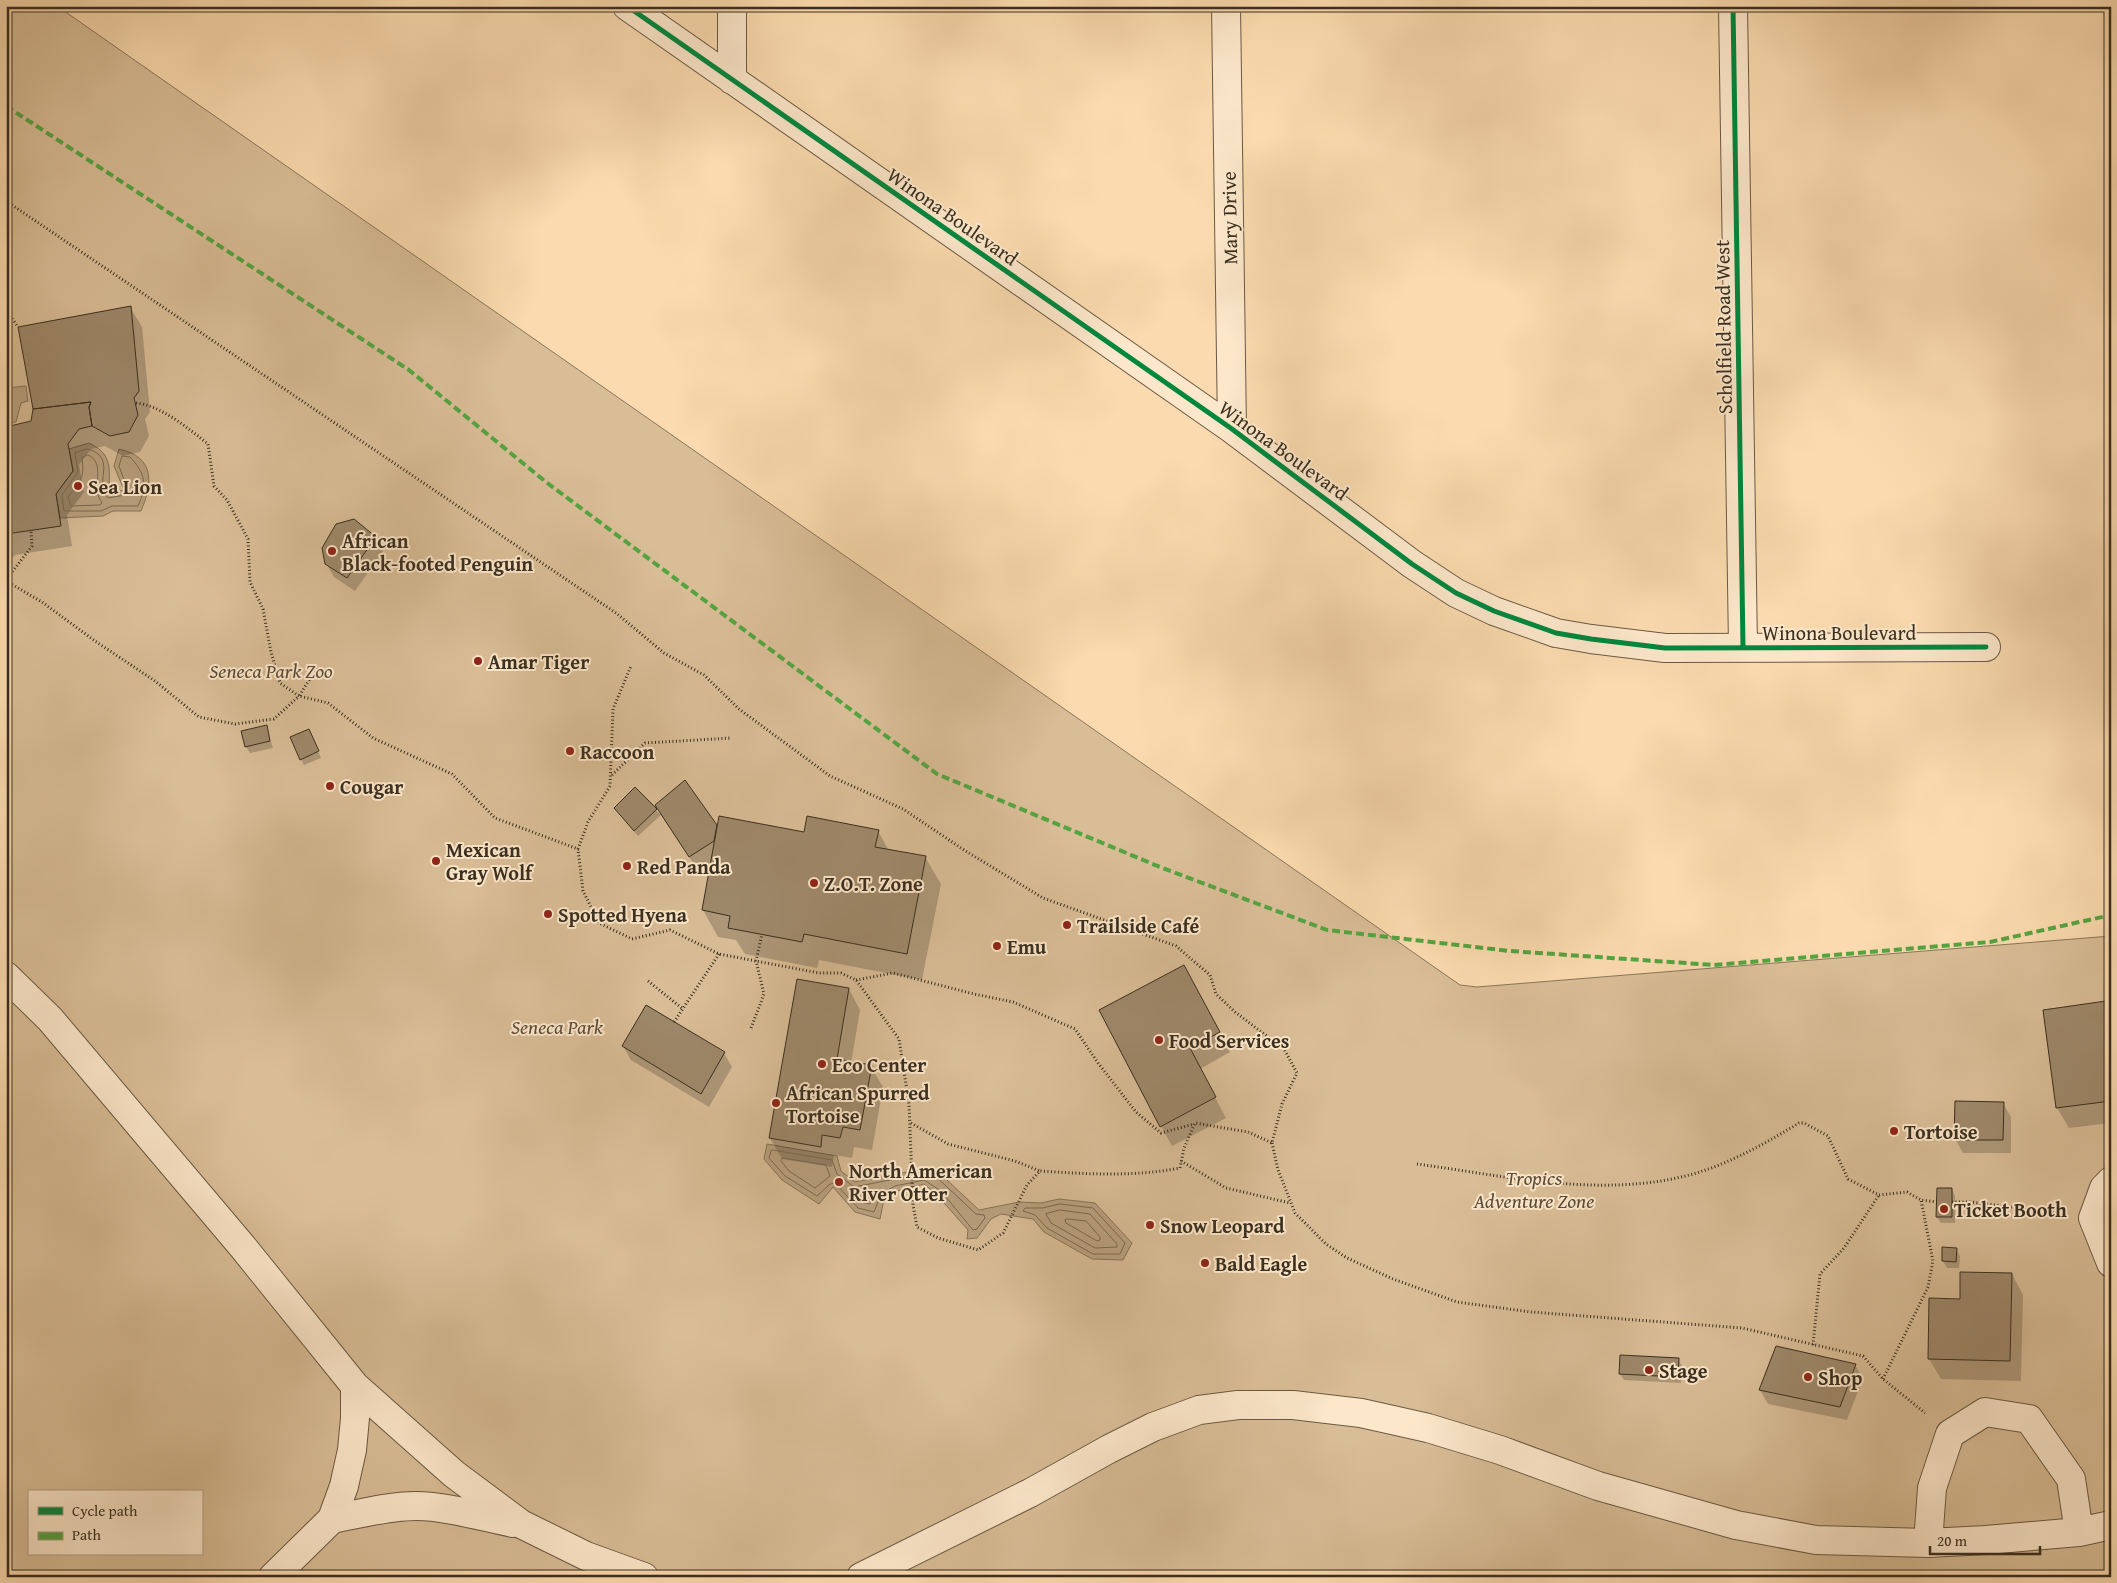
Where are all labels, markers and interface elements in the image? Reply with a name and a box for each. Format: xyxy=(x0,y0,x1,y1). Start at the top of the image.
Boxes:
street label: Winona Boulevard xyxy=(882,160,1025,272)
street label: Mary Drive xyxy=(1214,171,1244,265)
street label: Scholfield Road West xyxy=(1707,240,1739,414)
street label: Winona Boulevard xyxy=(1213,393,1355,507)
place label: Sea Lion xyxy=(88,472,162,501)
marker: Sea Lion xyxy=(72,480,84,492)
place label: African Black-footed Penguin xyxy=(342,526,533,578)
marker: African Black-footed Penguin xyxy=(326,545,338,557)
street label: Winona Boulevard xyxy=(1762,618,1916,647)
place label: Amar Tiger xyxy=(488,647,589,676)
marker: Amar Tiger xyxy=(472,655,484,667)
park label: Seneca Park Zoo xyxy=(209,656,333,685)
place label: Raccoon xyxy=(580,737,654,766)
marker: Raccoon xyxy=(564,745,576,757)
place label: Cougar xyxy=(340,772,403,801)
marker: Cougar xyxy=(324,780,336,792)
place label: Mexican Gray Wolf xyxy=(446,835,534,887)
place label: Red Panda xyxy=(637,852,731,881)
marker: Mexican Gray Wolf xyxy=(430,855,442,867)
marker: Red Panda xyxy=(621,860,633,872)
place label: Z.O.T. Zone xyxy=(824,869,923,898)
marker: Z.O.T. Zone xyxy=(808,877,820,889)
place label: Spotted Hyena xyxy=(558,900,688,929)
marker: Spotted Hyena xyxy=(542,908,554,920)
place label: Trailside Café xyxy=(1077,911,1199,940)
marker: Trailside Café xyxy=(1061,919,1073,931)
place label: Emu xyxy=(1007,932,1047,961)
marker: Emu xyxy=(991,940,1003,952)
park label: Seneca Park xyxy=(511,1012,604,1041)
place label: Food Services xyxy=(1169,1026,1289,1055)
marker: Food Services xyxy=(1153,1034,1165,1046)
place label: Eco Center xyxy=(832,1050,927,1079)
marker: Eco Center xyxy=(816,1058,828,1070)
place label: African Spurred Tortoise xyxy=(786,1078,930,1130)
marker: African Spurred Tortoise xyxy=(770,1097,782,1109)
place label: Tortoise xyxy=(1904,1117,1978,1146)
marker: Tortoise xyxy=(1888,1125,1900,1137)
place label: North American River Otter xyxy=(849,1156,993,1208)
park label: Tropics Adventure Zone xyxy=(1473,1163,1594,1215)
marker: North American River Otter xyxy=(833,1176,845,1188)
place label: Ticket Booth xyxy=(1954,1195,2067,1224)
marker: Ticket Booth xyxy=(1938,1203,1950,1215)
place label: Snow Leopard xyxy=(1160,1211,1285,1240)
marker: Snow Leopard xyxy=(1144,1219,1156,1231)
place label: Bald Eagle xyxy=(1215,1249,1307,1278)
marker: Bald Eagle xyxy=(1199,1257,1211,1269)
place label: Stage xyxy=(1659,1356,1708,1385)
place label: Shop xyxy=(1818,1363,1862,1392)
marker: Stage xyxy=(1643,1364,1655,1376)
marker: Shop xyxy=(1802,1371,1814,1383)
legend xyxy=(28,1490,202,1556)
text: Cycle path xyxy=(72,1500,138,1521)
scale bar xyxy=(1930,1523,2040,1555)
text: Path xyxy=(72,1524,101,1545)
text: 20 m xyxy=(1937,1530,1968,1551)

